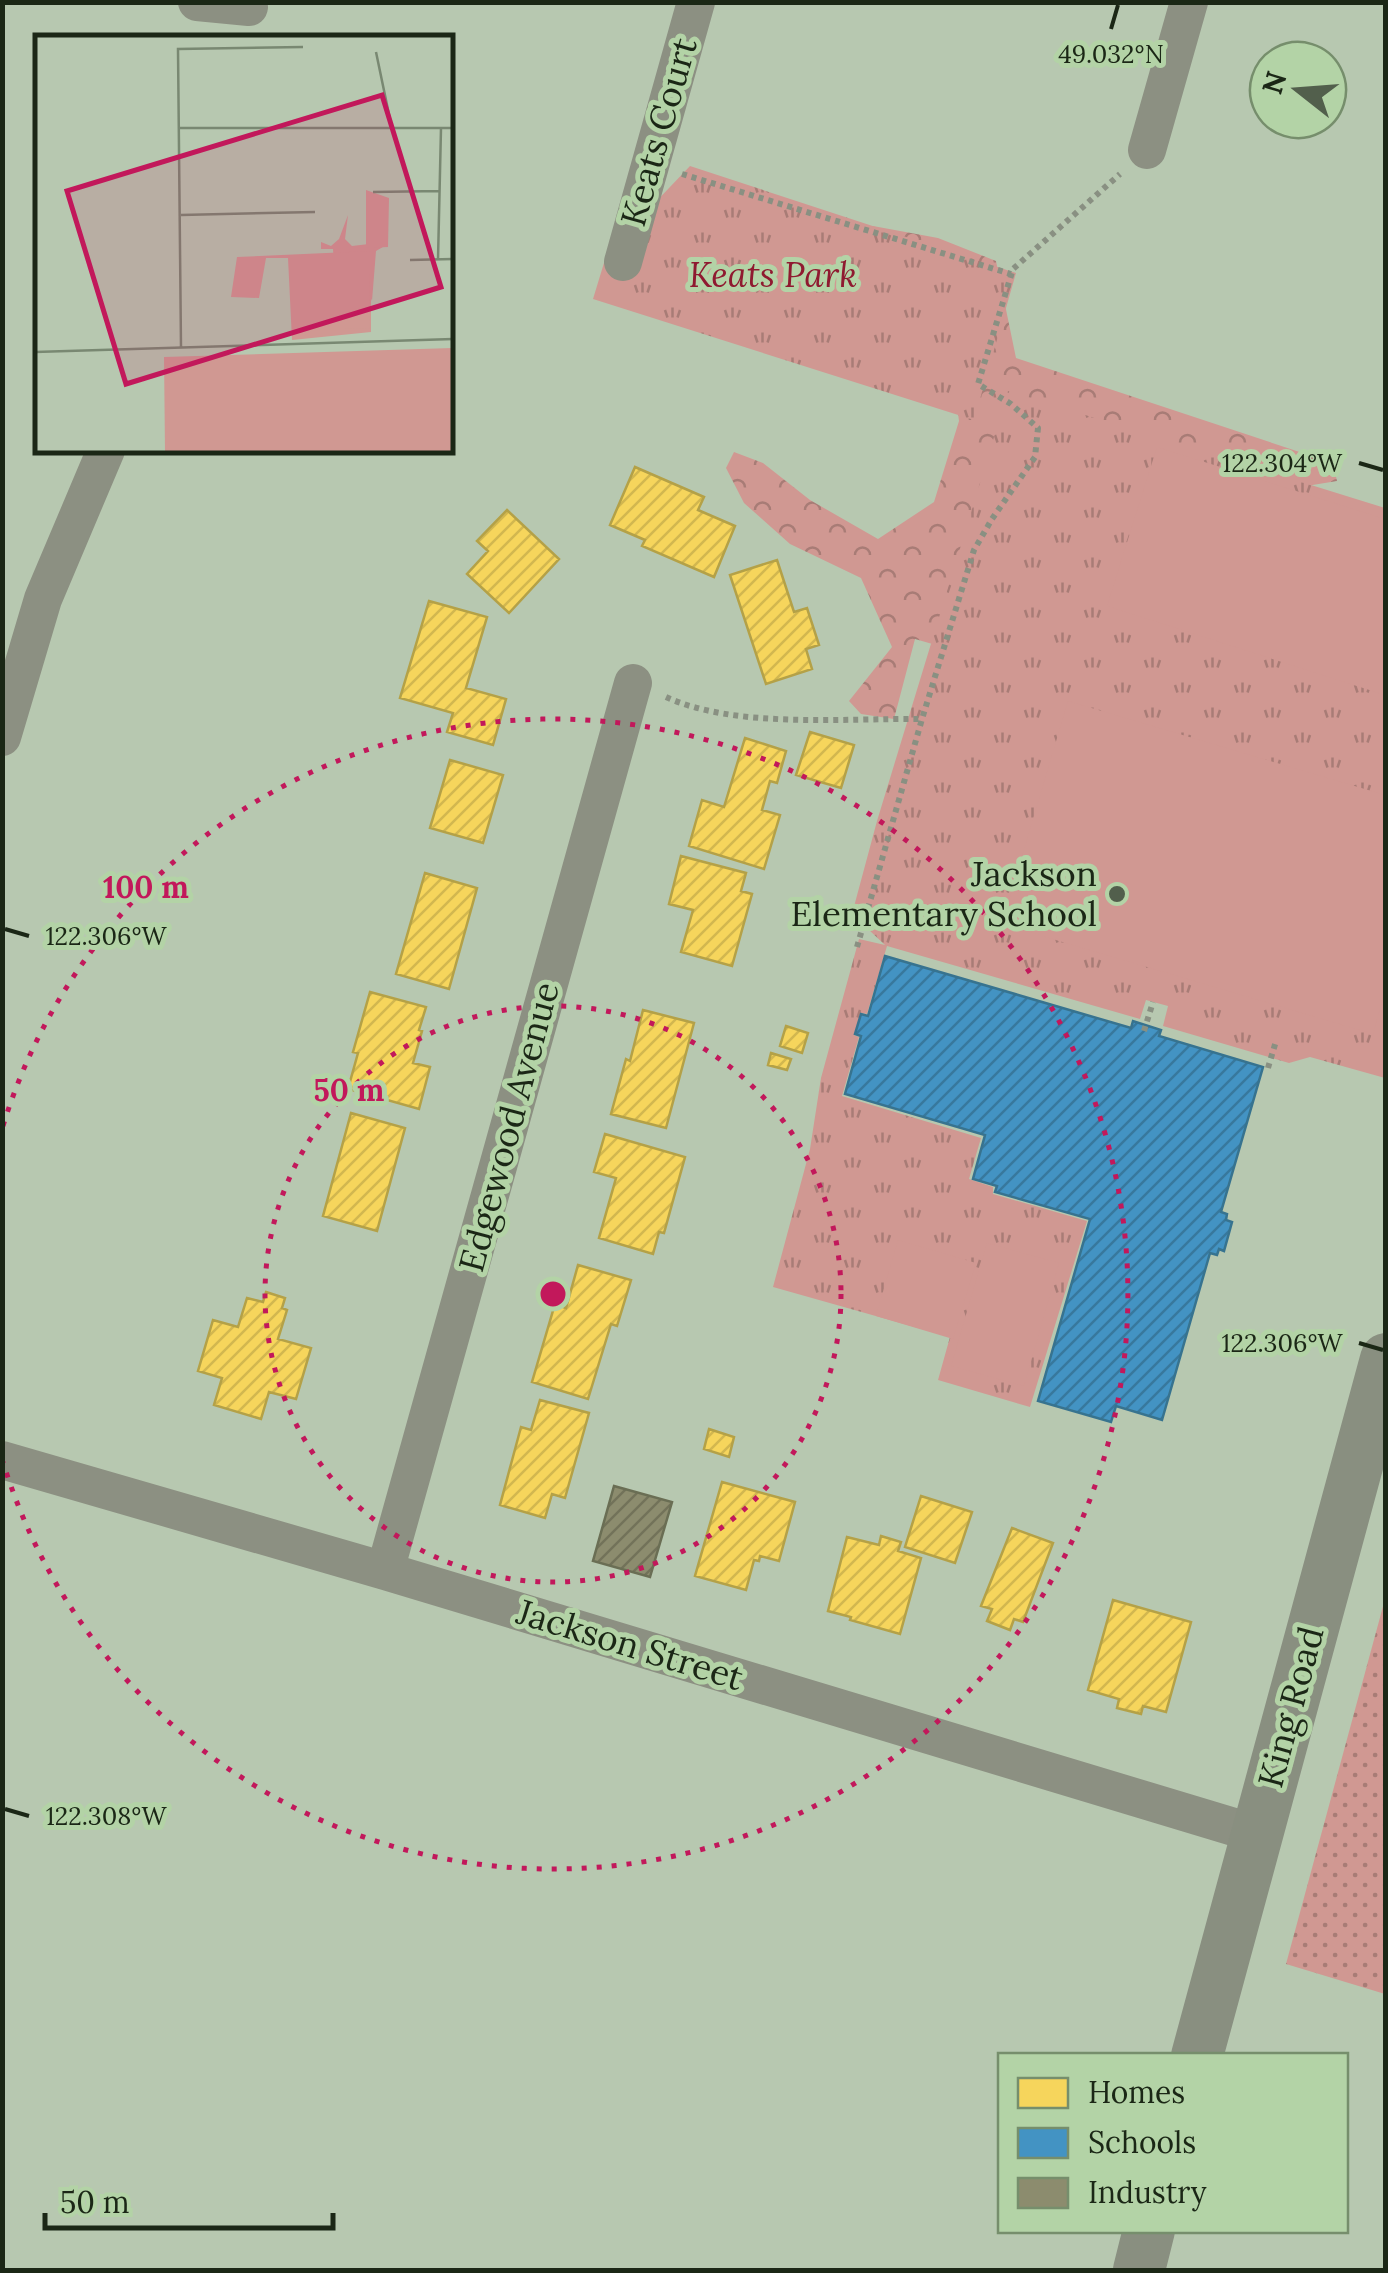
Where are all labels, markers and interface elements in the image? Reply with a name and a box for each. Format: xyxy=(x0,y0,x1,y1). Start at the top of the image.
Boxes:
street label: Keats Court xyxy=(610,32,707,231)
inset map xyxy=(35,35,452,452)
text: 49.032°N xyxy=(1058,38,1164,70)
north arrow xyxy=(1248,40,1348,140)
text: N xyxy=(1254,67,1294,98)
park label: Keats Park xyxy=(689,252,857,297)
text: 122.304°W xyxy=(1222,447,1343,479)
place label: Jackson Elementary School xyxy=(791,851,1097,936)
text: 100 m xyxy=(103,868,189,906)
marker: Jackson Elementary School xyxy=(1106,883,1128,905)
text: 122.306°W xyxy=(45,920,168,952)
street label: Edgewood Avenue xyxy=(448,977,569,1277)
text: 50 m xyxy=(314,1071,385,1109)
centre of rings xyxy=(535,1276,571,1312)
text: 122.306°W xyxy=(1221,1327,1344,1359)
street label: Jackson Street xyxy=(511,1588,749,1700)
street label: King Road xyxy=(1247,1621,1334,1792)
text: 122.308°W xyxy=(46,1800,167,1832)
legend xyxy=(998,2053,1348,2233)
text: Homes xyxy=(1088,2073,1185,2111)
text: Schools xyxy=(1088,2123,1196,2161)
scale bar xyxy=(45,2168,332,2230)
text: Industry xyxy=(1088,2173,1207,2212)
text: 50 m xyxy=(60,2183,130,2221)

